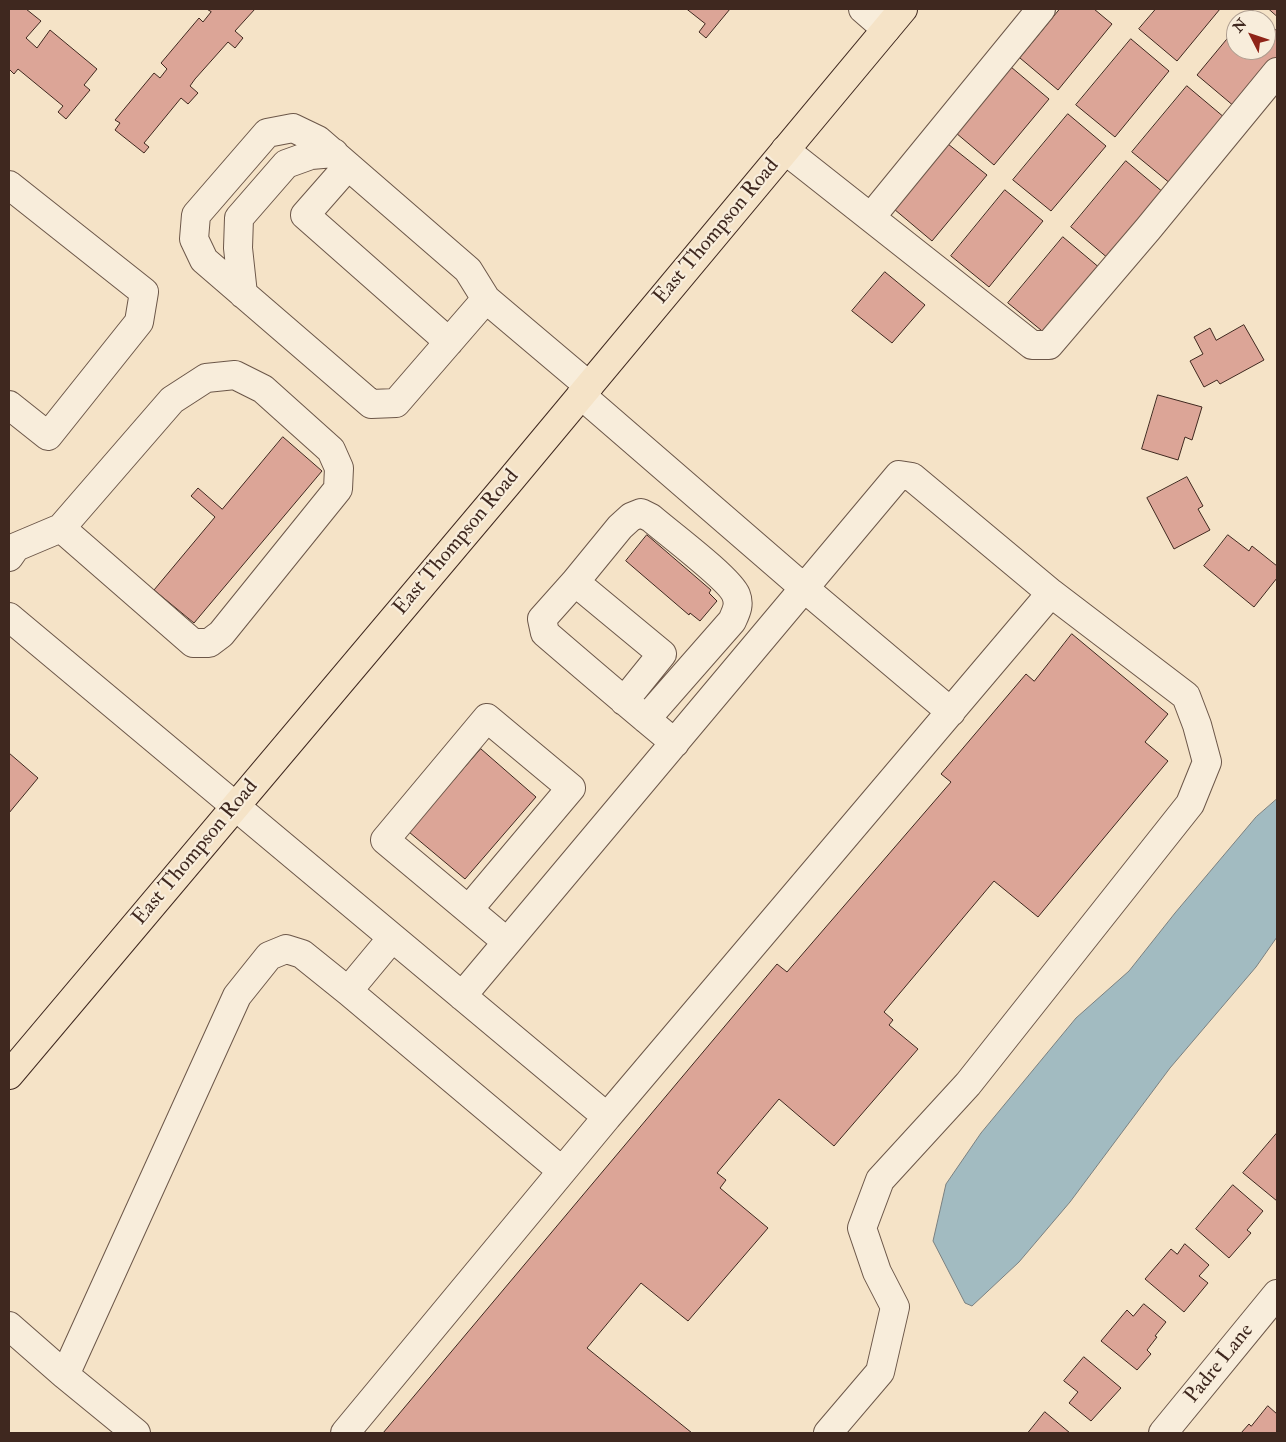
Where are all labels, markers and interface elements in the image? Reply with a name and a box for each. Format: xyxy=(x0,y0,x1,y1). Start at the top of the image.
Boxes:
north arrow xyxy=(1226,10,1276,60)
text: N xyxy=(1230,15,1251,36)
street label: East Thompson Road xyxy=(649,154,785,310)
street label: East Thompson Road xyxy=(389,465,525,621)
street label: East Thompson Road xyxy=(128,775,264,931)
street label: Padre Lane xyxy=(1180,1319,1260,1409)

